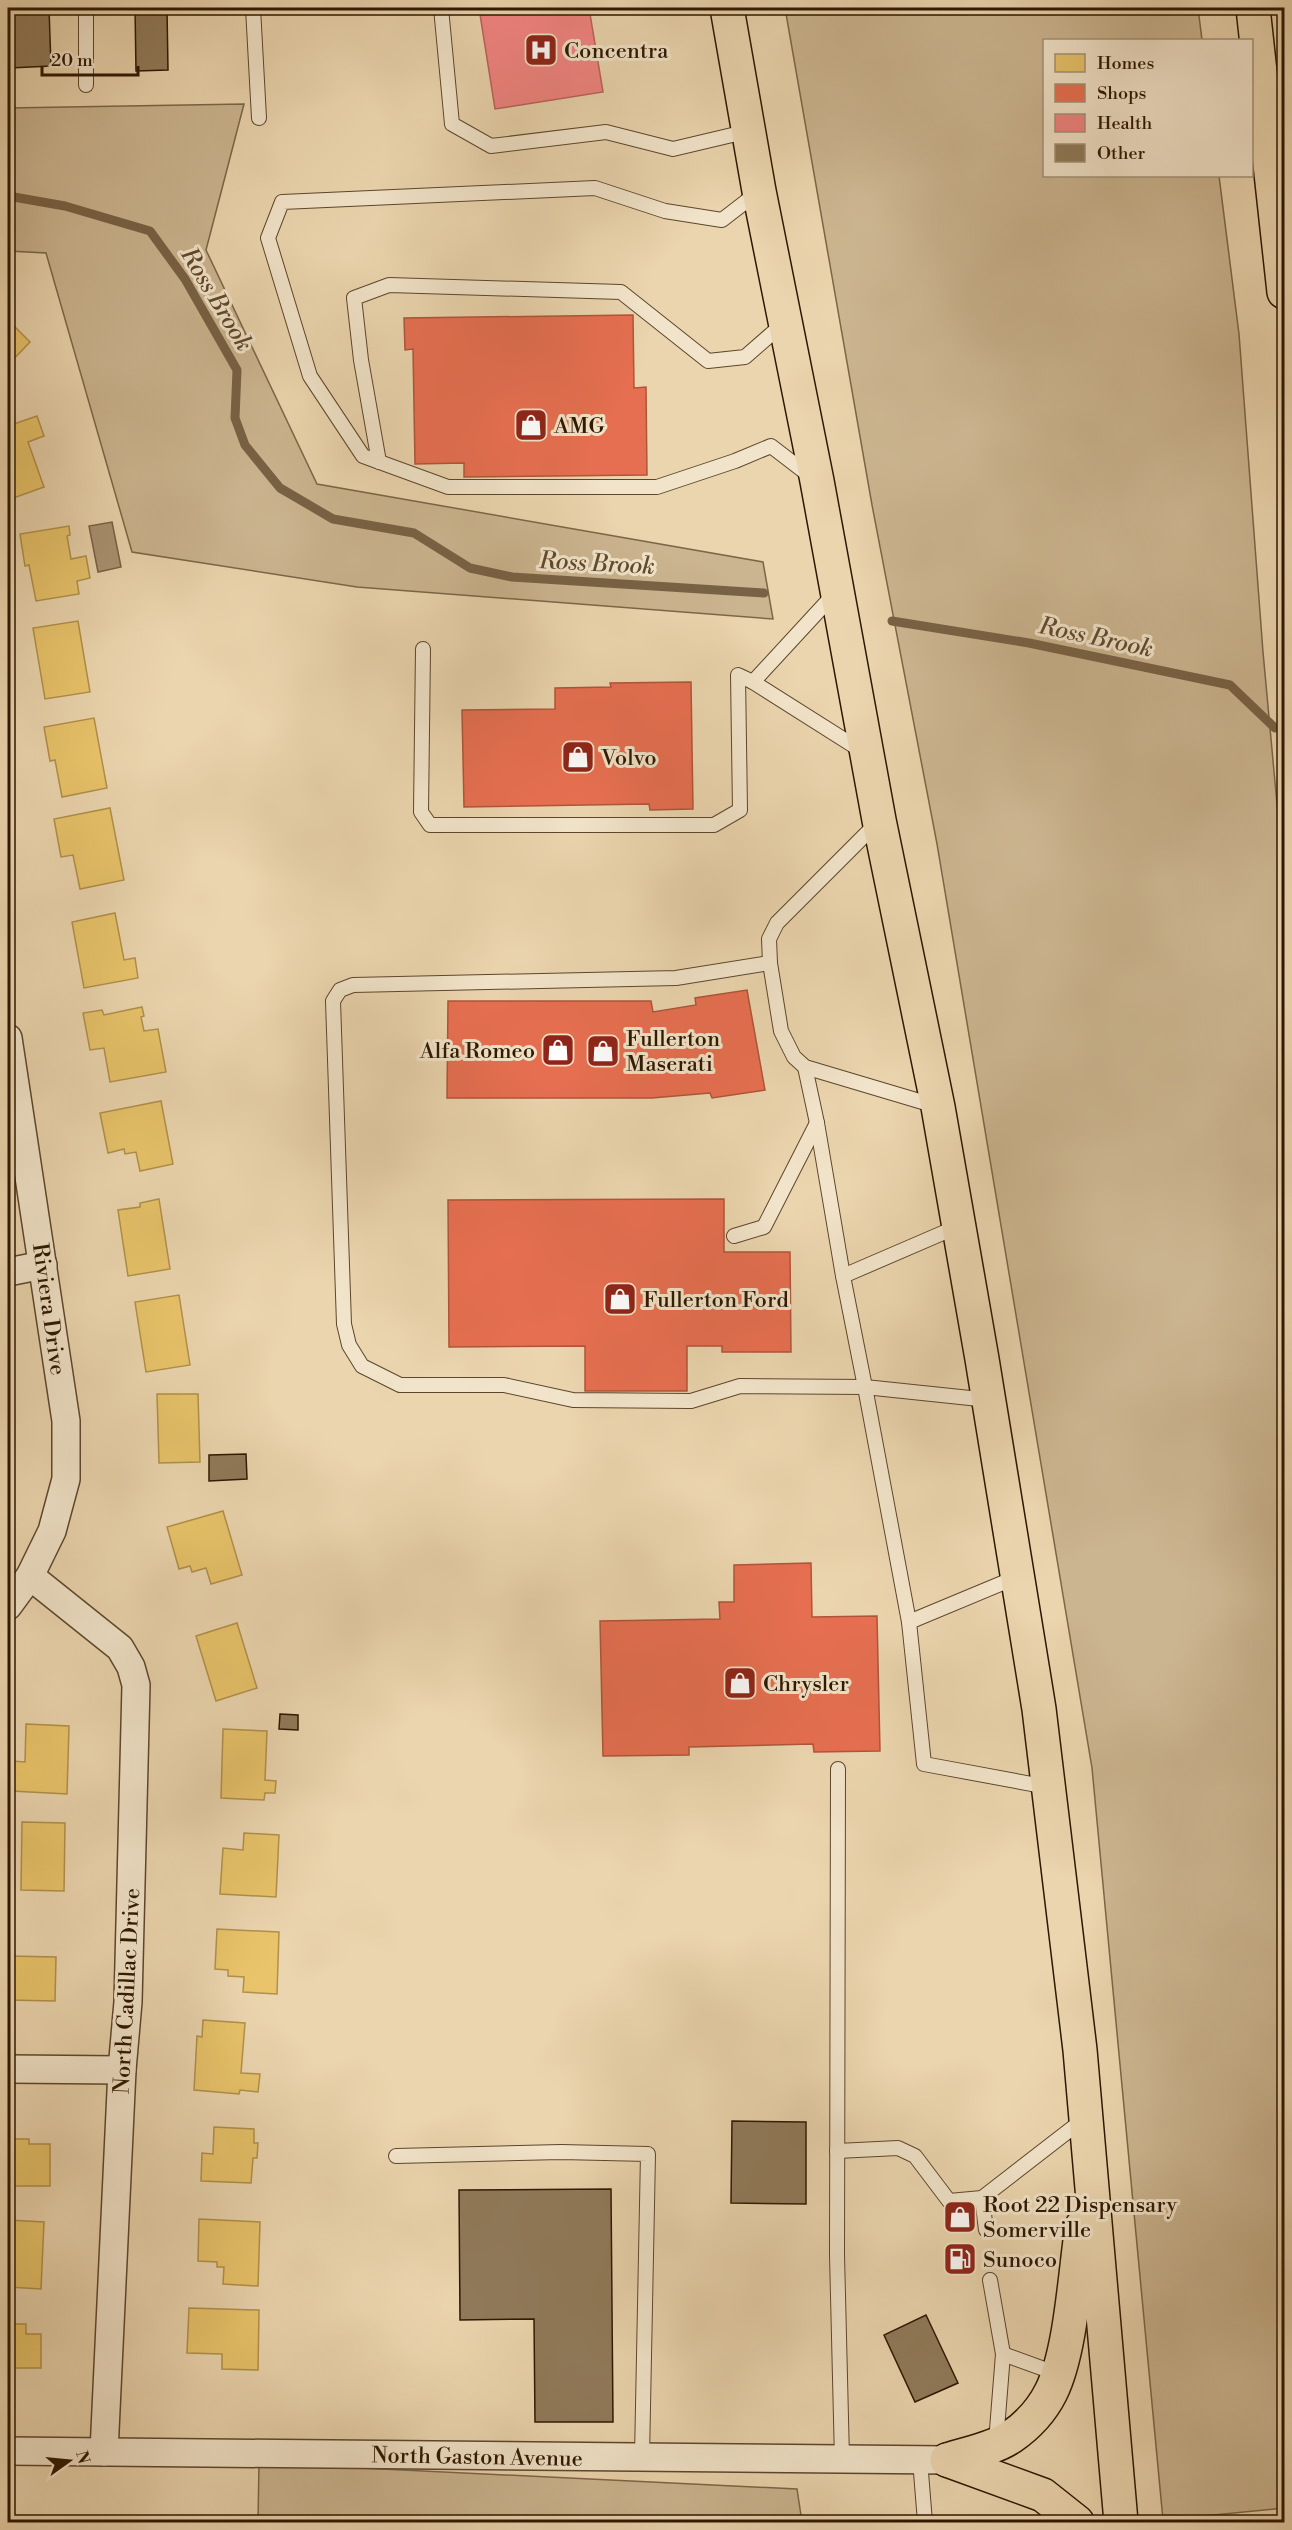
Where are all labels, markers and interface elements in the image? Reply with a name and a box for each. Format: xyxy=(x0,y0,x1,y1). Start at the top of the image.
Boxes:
hospital icon: Concentra xyxy=(523,32,559,68)
place label: Concentra xyxy=(564,38,669,65)
scale bar xyxy=(42,39,138,77)
legend xyxy=(1043,39,1253,177)
text: 20 m xyxy=(51,49,93,72)
text: Homes xyxy=(1097,52,1154,75)
text: Shops xyxy=(1097,82,1147,105)
text: Health xyxy=(1097,112,1153,135)
text: Other xyxy=(1097,142,1145,165)
water label: Ross Brook xyxy=(173,241,259,357)
shop icon: AMG xyxy=(513,407,549,443)
place label: AMG xyxy=(553,413,605,440)
water label: Ross Brook xyxy=(537,546,656,582)
water label: Ross Brook xyxy=(1035,611,1156,665)
shop icon: Volvo xyxy=(560,739,596,775)
place label: Volvo xyxy=(600,745,657,772)
place label: Fullerton Maserati xyxy=(626,1026,720,1078)
shop icon: Alfa Romeo xyxy=(540,1032,576,1068)
shop icon: Fullerton Maserati xyxy=(585,1033,621,1069)
place label: Alfa Romeo xyxy=(419,1038,535,1065)
street label: Riviera Drive xyxy=(26,1242,71,1377)
shop icon: Fullerton Ford xyxy=(602,1281,638,1317)
place label: Fullerton Ford xyxy=(643,1287,789,1314)
shop icon: Chrysler xyxy=(722,1665,758,1701)
place label: Chrysler xyxy=(763,1671,849,1698)
street label: North Cadillac Drive xyxy=(109,1887,146,2095)
place label: Root 22 Dispensary Somerville xyxy=(983,2192,1178,2244)
shop icon: Root 22 Dispensary Somerville xyxy=(942,2199,978,2235)
fuel station icon: Sunoco xyxy=(942,2241,978,2277)
place label: Sunoco xyxy=(983,2247,1057,2274)
north arrow xyxy=(39,2431,99,2491)
street label: North Gaston Avenue xyxy=(371,2442,583,2473)
text: N xyxy=(71,2449,94,2466)

